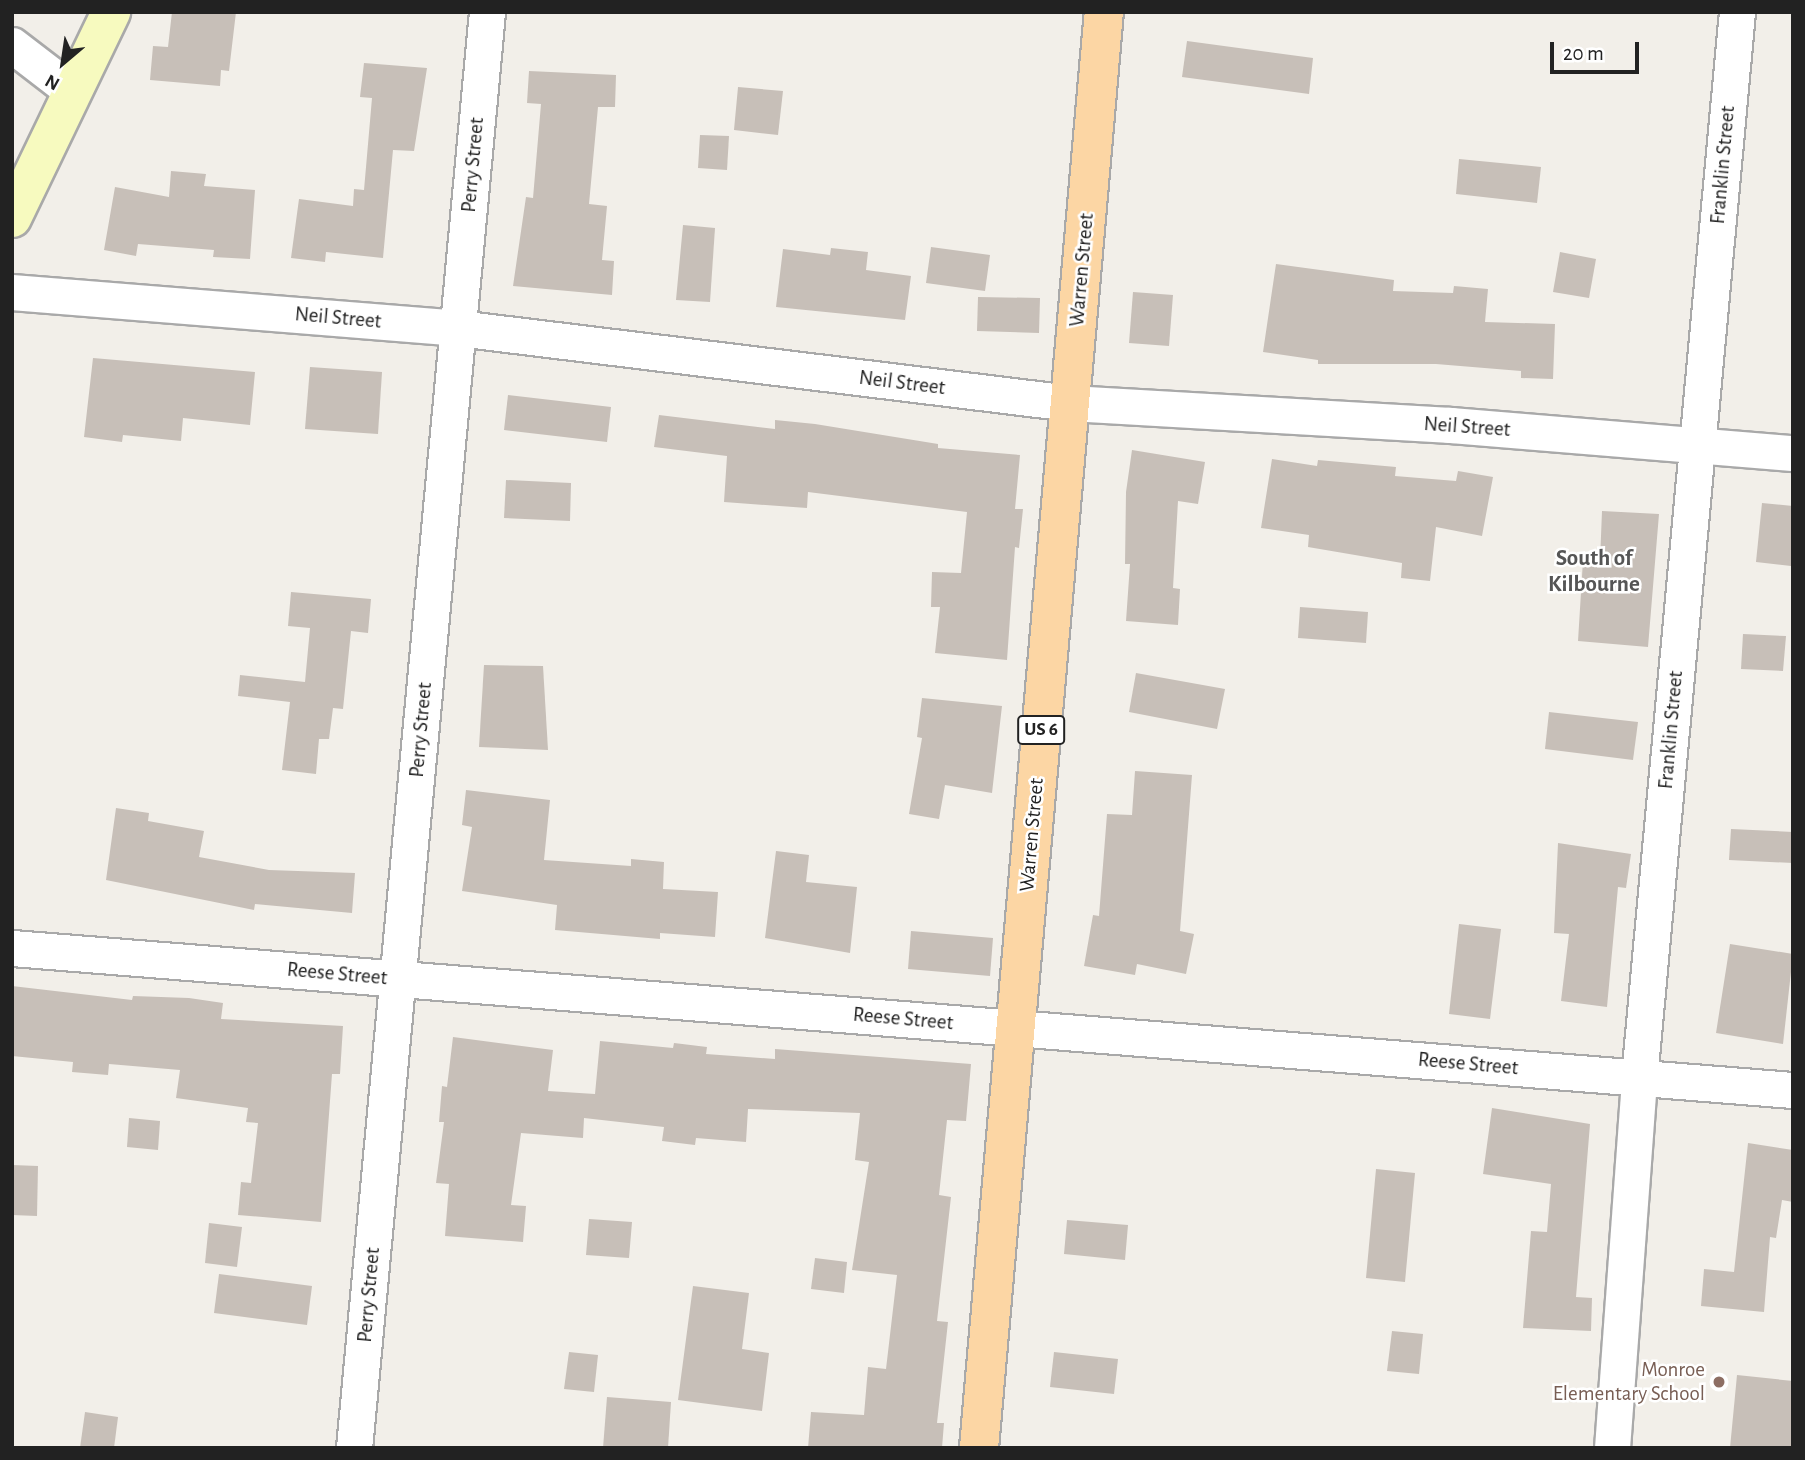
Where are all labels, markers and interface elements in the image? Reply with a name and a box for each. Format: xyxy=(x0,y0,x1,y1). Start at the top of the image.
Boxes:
north arrow xyxy=(28,28,98,98)
scale bar xyxy=(1553,28,1642,72)
text: 20 m xyxy=(1563,43,1604,64)
text: N xyxy=(42,70,63,93)
street label: Franklin Street xyxy=(1705,105,1741,225)
street label: Perry Street xyxy=(456,116,490,214)
street label: Warren Street xyxy=(1064,212,1100,328)
street label: Neil Street xyxy=(294,302,382,334)
street label: Neil Street xyxy=(857,365,947,401)
street label: Neil Street xyxy=(1423,411,1511,443)
district label: South of Kilbourne xyxy=(1548,545,1640,599)
street label: Franklin Street xyxy=(1653,670,1689,790)
street label: Perry Street xyxy=(404,681,438,779)
road number: US 6 xyxy=(1016,715,1066,746)
street label: Warren Street xyxy=(1014,777,1050,893)
street label: Reese Street xyxy=(286,957,388,991)
street label: Reese Street xyxy=(852,1002,954,1036)
street label: Reese Street xyxy=(1417,1047,1519,1081)
street label: Perry Street xyxy=(352,1246,386,1344)
place label: Monroe Elementary School xyxy=(1553,1357,1705,1407)
marker: Monroe Elementary School xyxy=(1711,1374,1727,1390)

